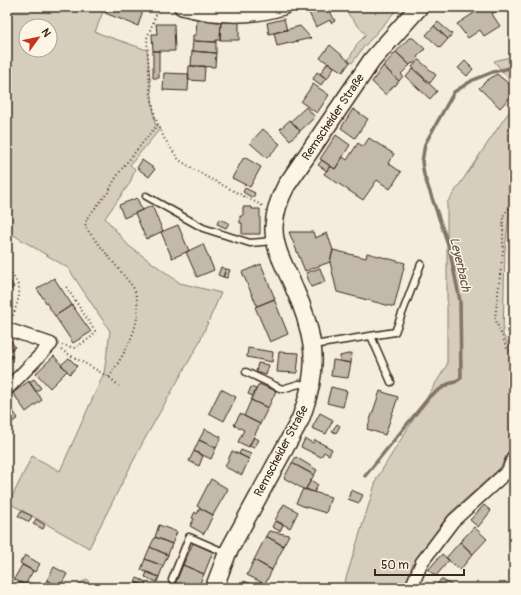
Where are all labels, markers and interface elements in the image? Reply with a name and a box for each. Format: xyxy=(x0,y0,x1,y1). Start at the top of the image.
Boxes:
north arrow xyxy=(18,18,58,58)
text: N xyxy=(38,26,54,40)
street label: Remscheider Straße xyxy=(299,71,368,163)
water label: Leyerbach xyxy=(446,235,474,294)
street label: Remscheider Straße xyxy=(251,403,312,499)
scale bar xyxy=(375,551,464,577)
text: 50 m xyxy=(381,558,409,573)

